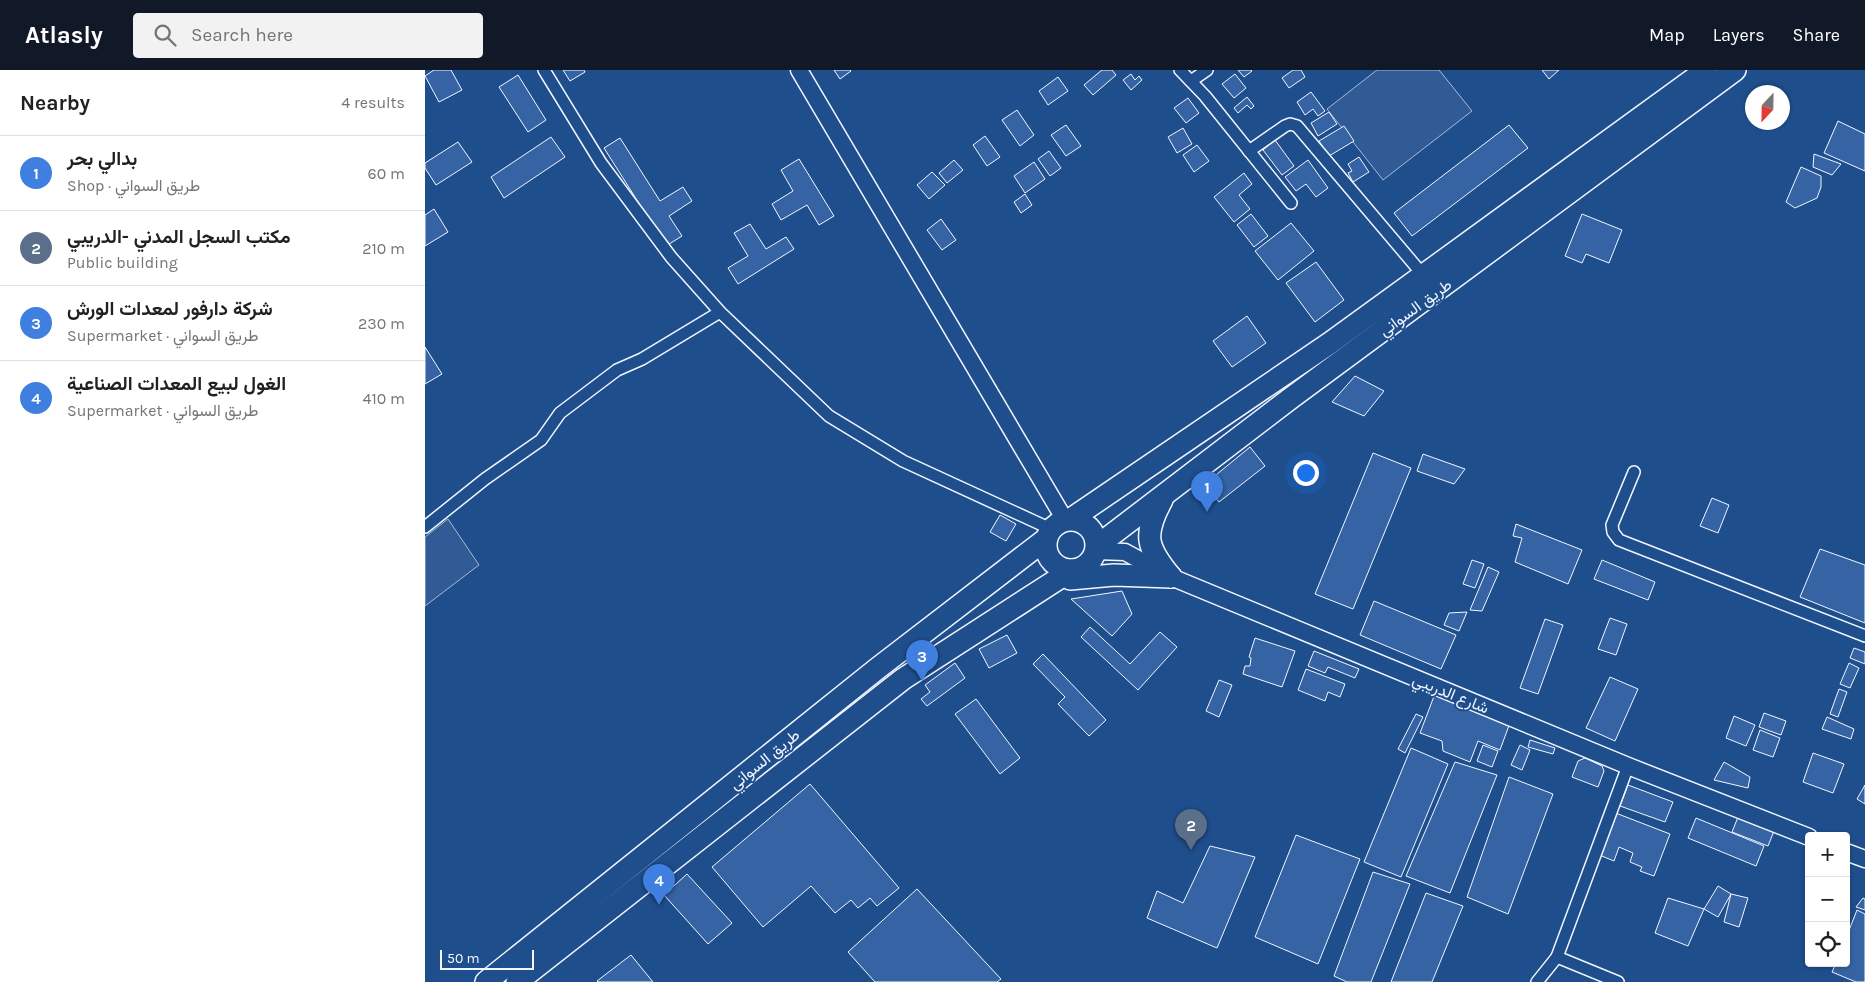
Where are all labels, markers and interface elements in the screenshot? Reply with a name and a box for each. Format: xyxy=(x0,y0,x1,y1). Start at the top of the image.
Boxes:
search box xyxy=(133,13,483,58)
text: Atlasly xyxy=(25,21,103,49)
icon: search xyxy=(151,21,179,49)
text: Search here xyxy=(191,24,293,46)
text: Map xyxy=(1649,24,1685,46)
text: Layers xyxy=(1713,24,1765,46)
text: Share xyxy=(1793,24,1840,46)
north arrow xyxy=(1745,85,1790,130)
text: Nearby xyxy=(20,91,90,115)
text: 4 results xyxy=(341,93,405,112)
text: بدالي بحر xyxy=(67,148,137,170)
text: 1 xyxy=(33,164,39,183)
text: 60 m xyxy=(368,164,405,183)
text: Shop · طريق السواني xyxy=(67,176,200,195)
text: مكتب السجل المدني -الدريبي xyxy=(67,226,291,248)
text: 2 xyxy=(31,239,41,258)
text: 210 m xyxy=(362,239,405,258)
text: Public building xyxy=(67,253,178,272)
street label: طريق السواني xyxy=(1375,275,1458,343)
text: شركة دارفور لمعدات الورش xyxy=(67,298,273,320)
text: 3 xyxy=(31,314,41,333)
text: 230 m xyxy=(358,314,405,333)
text: Supermarket · طريق السواني xyxy=(67,326,258,345)
text: الغول لبيع المعدات الصناعية xyxy=(67,373,286,395)
text: 4 xyxy=(31,389,41,408)
text: 410 m xyxy=(363,389,405,408)
text: Supermarket · طريق السواني xyxy=(67,401,258,420)
your location xyxy=(1293,460,1319,486)
pin: 1 xyxy=(1191,471,1223,512)
pin: 3 xyxy=(906,640,938,681)
street label: شارع الدريبي xyxy=(1408,670,1492,721)
street label: طريق السواني xyxy=(725,725,806,797)
pin: 2 xyxy=(1175,809,1207,850)
map controls xyxy=(1805,832,1850,967)
button: + xyxy=(1805,832,1850,877)
pin: 4 xyxy=(643,864,675,905)
button: − xyxy=(1805,877,1850,922)
button: locate xyxy=(1805,922,1850,967)
scale bar xyxy=(440,947,534,970)
text: 50 m xyxy=(447,950,480,967)

